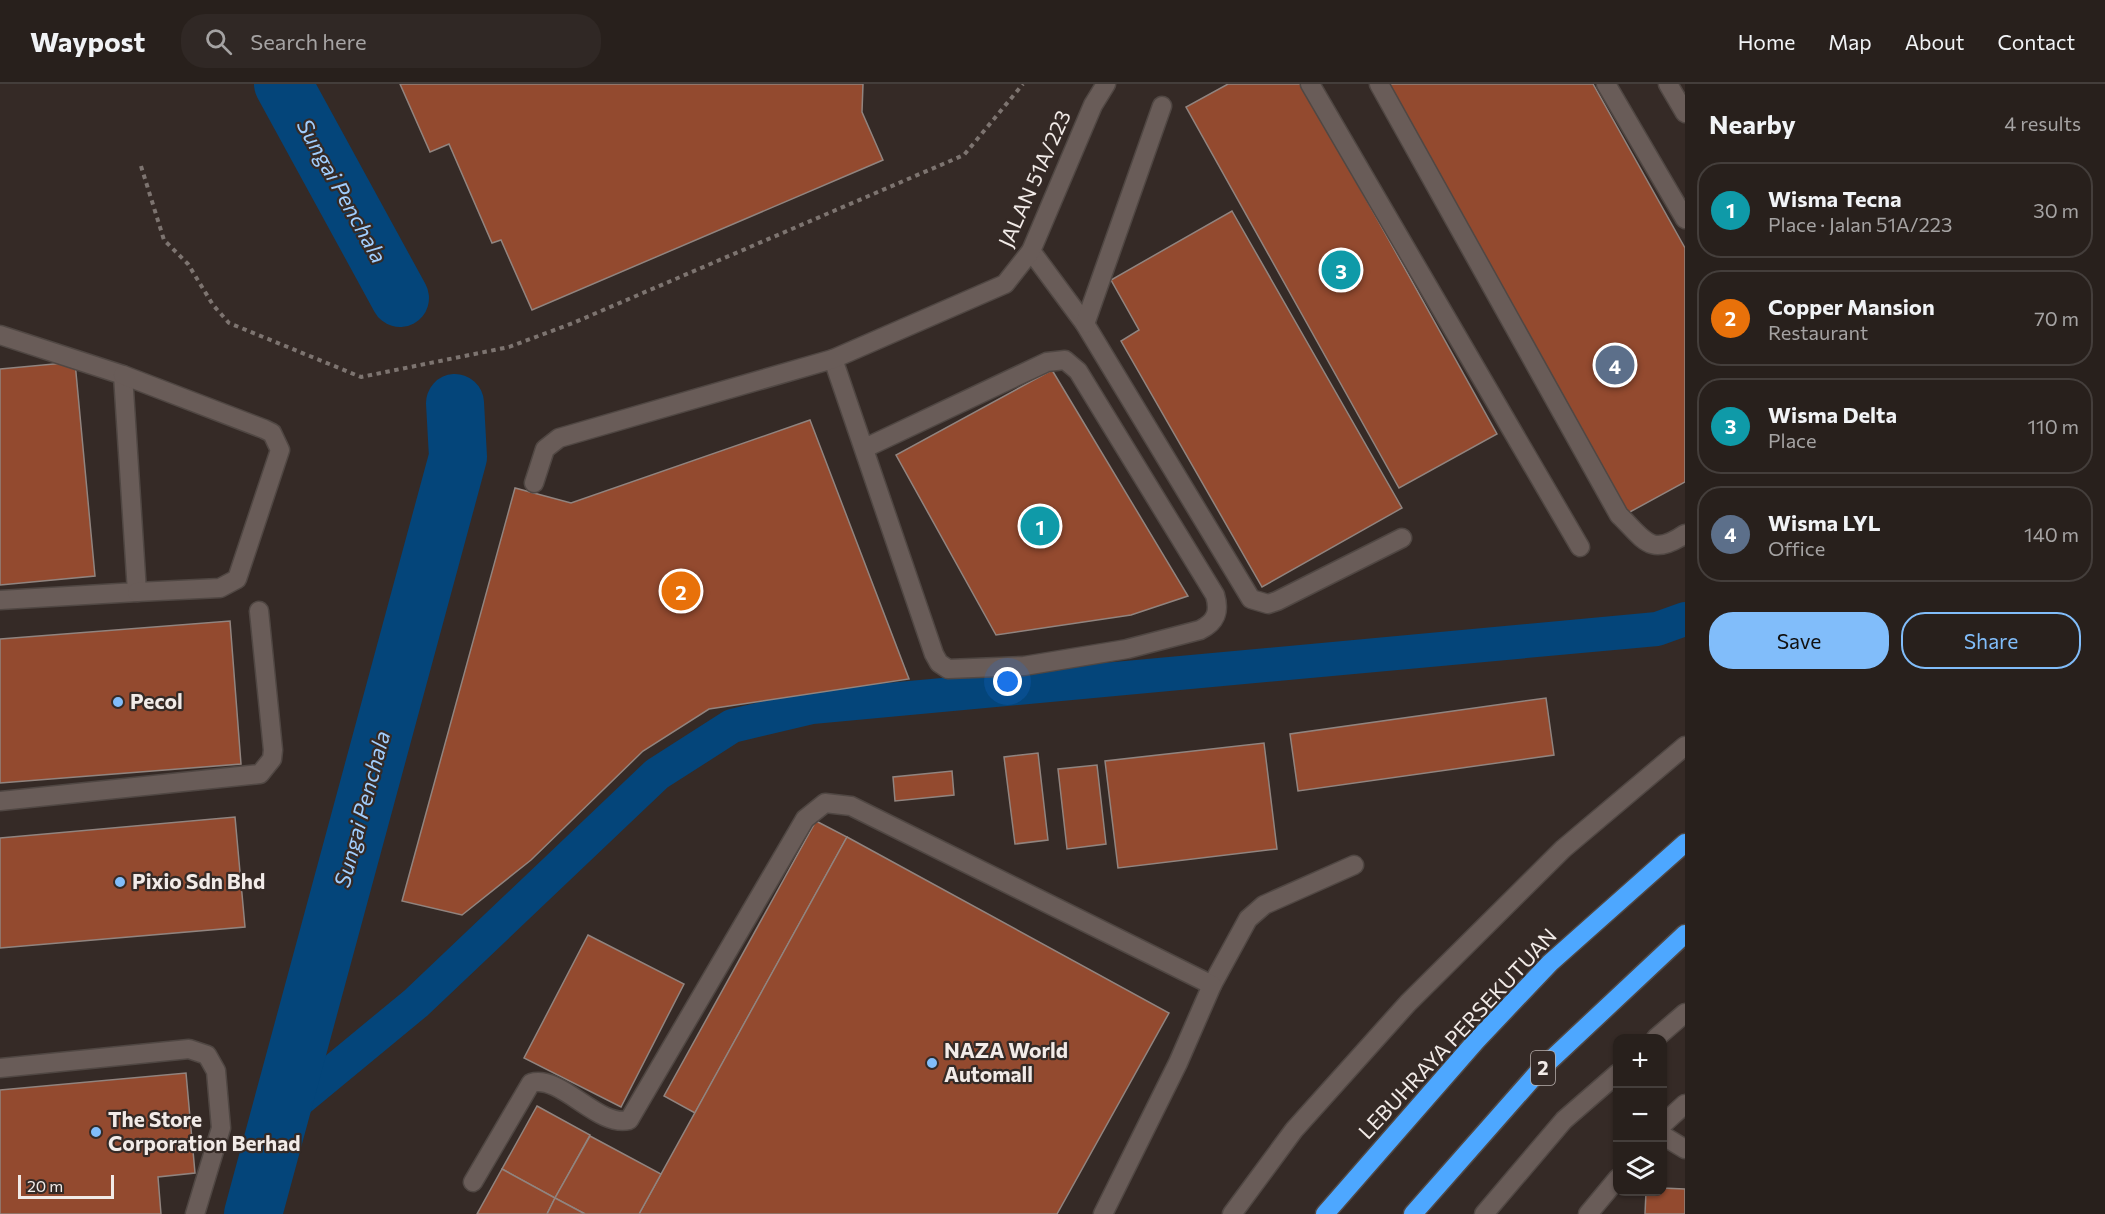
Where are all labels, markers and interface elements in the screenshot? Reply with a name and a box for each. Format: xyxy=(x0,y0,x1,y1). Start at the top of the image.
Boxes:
search box xyxy=(181,14,601,68)
text: Waypost xyxy=(30,24,145,58)
icon: search xyxy=(202,25,235,58)
text: Search here xyxy=(250,28,367,55)
text: Home xyxy=(1738,29,1795,54)
text: Map xyxy=(1828,29,1872,54)
text: About xyxy=(1905,29,1964,54)
text: Contact xyxy=(1997,29,2075,54)
street label: JALAN 51A/223 xyxy=(992,106,1075,251)
text: Nearby xyxy=(1709,108,1796,139)
text: 4 results xyxy=(2004,111,2081,135)
water label: Sungai Penchala xyxy=(292,114,393,268)
text: Wisma Tecna xyxy=(1768,185,1902,212)
text: 1 xyxy=(1726,198,1735,222)
text: 30 m xyxy=(2033,198,2079,222)
text: Place · Jalan 51A/223 xyxy=(1768,212,1952,236)
pin: 3 xyxy=(1322,248,1360,292)
text: Copper Mansion xyxy=(1768,293,1935,320)
text: 2 xyxy=(1725,306,1736,330)
text: 70 m xyxy=(2034,306,2079,330)
text: Restaurant xyxy=(1768,320,1868,344)
pin: 4 xyxy=(1596,342,1634,388)
text: Wisma Delta xyxy=(1768,401,1897,428)
text: 3 xyxy=(1725,414,1736,438)
text: 110 m xyxy=(2028,414,2079,438)
text: Place xyxy=(1768,428,1817,452)
pin: 1 xyxy=(1020,504,1060,548)
text: Wisma LYL xyxy=(1768,509,1881,536)
text: 4 xyxy=(1724,522,1737,546)
text: 140 m xyxy=(2024,522,2079,546)
text: Office xyxy=(1768,536,1825,560)
pin: 2 xyxy=(662,568,700,614)
button: Save xyxy=(1709,612,1889,669)
button: Share xyxy=(1901,612,2081,669)
your location xyxy=(993,667,1022,696)
place label: Pecol xyxy=(130,688,183,713)
marker: Pecol xyxy=(111,695,125,709)
water label: Sungai Penchala xyxy=(328,728,395,890)
place label: Pixio Sdn Bhd xyxy=(132,868,265,893)
marker: Pixio Sdn Bhd xyxy=(113,875,127,889)
street label: LEBUHRAYA PERSEKUTUAN xyxy=(1353,923,1561,1143)
map controls xyxy=(1613,1034,1667,1196)
button: + xyxy=(1613,1034,1667,1088)
place label: NAZA World Automall xyxy=(944,1037,1068,1086)
road number: 2 xyxy=(1531,1051,1555,1085)
marker: NAZA World Automall xyxy=(925,1056,939,1070)
button: − xyxy=(1613,1088,1667,1142)
place label: The Store Corporation Berhad xyxy=(108,1106,301,1155)
marker: The Store Corporation Berhad xyxy=(89,1125,103,1139)
button: layers xyxy=(1613,1142,1667,1196)
scale bar xyxy=(18,1172,114,1200)
text: 20 m xyxy=(27,1176,63,1195)

